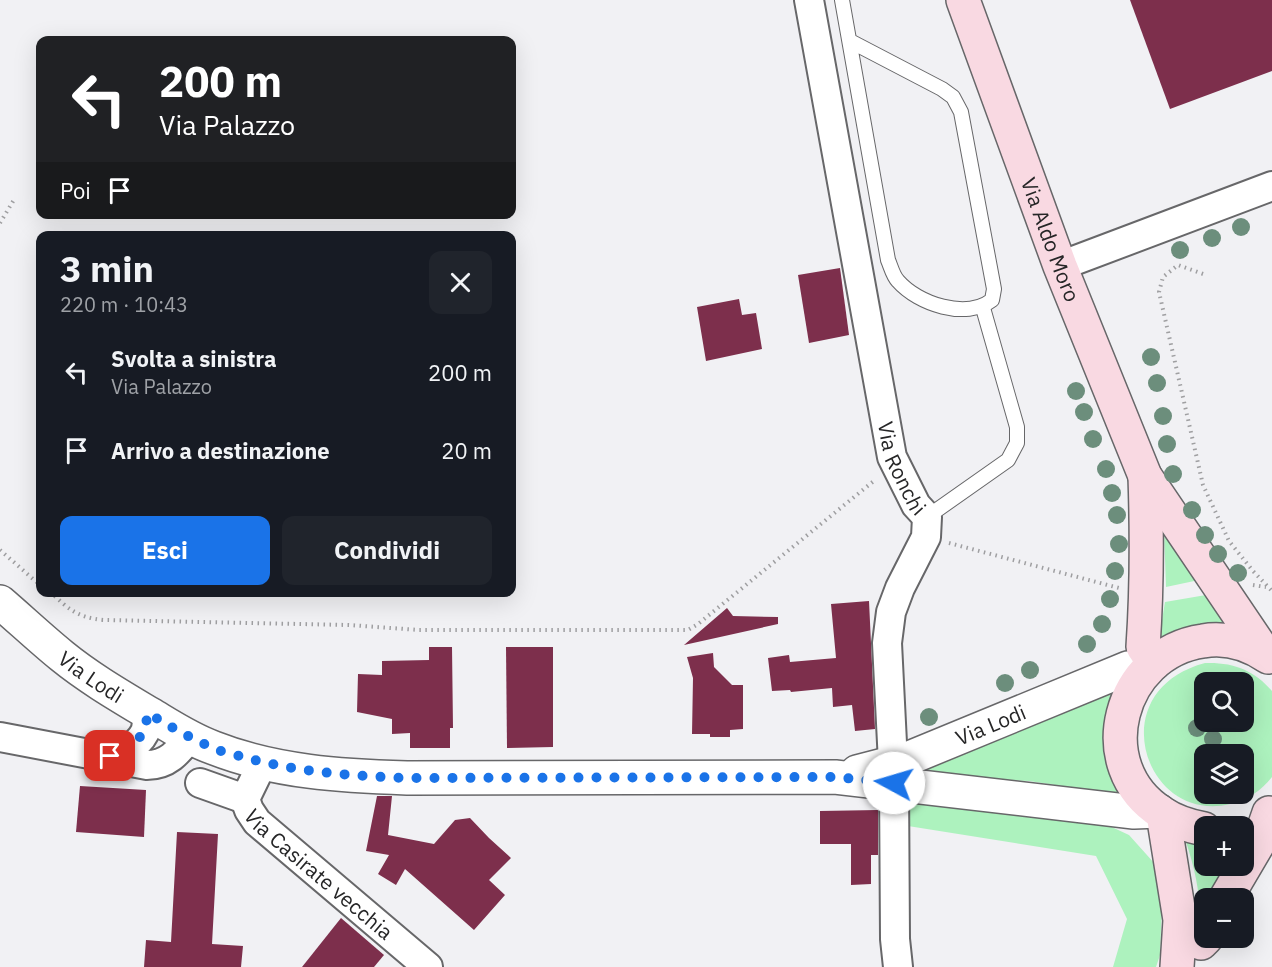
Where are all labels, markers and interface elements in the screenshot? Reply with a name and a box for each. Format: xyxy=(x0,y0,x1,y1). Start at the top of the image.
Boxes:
text: 200 m xyxy=(159,54,282,109)
icon: left xyxy=(60,60,138,138)
text: Via Palazzo xyxy=(159,107,295,142)
street label: Via Aldo Moro xyxy=(1015,173,1087,306)
icon: arrive xyxy=(103,174,136,207)
text: Poi xyxy=(60,176,91,205)
text: 3 min xyxy=(60,245,154,292)
button: close xyxy=(429,251,492,314)
text: 220 m · 10:43 xyxy=(60,291,188,318)
text: Svolta a sinistra xyxy=(111,344,276,373)
icon: left xyxy=(60,356,93,389)
text: 200 m xyxy=(428,358,492,387)
text: Via Palazzo xyxy=(111,373,212,400)
street label: Via Ronchi xyxy=(872,419,933,521)
icon: arrive xyxy=(60,434,93,467)
text: Arrivo a destinazione xyxy=(111,436,330,465)
text: 20 m xyxy=(441,436,492,465)
button: Esci xyxy=(60,516,270,585)
button: Condividi xyxy=(282,516,492,585)
street label: Via Lodi xyxy=(52,644,129,709)
map controls xyxy=(1194,672,1254,948)
button: search xyxy=(1194,672,1254,732)
street label: Via Lodi xyxy=(951,698,1030,752)
pin xyxy=(84,730,135,781)
icon: arrive xyxy=(93,739,126,772)
button: layers xyxy=(1194,744,1254,804)
position arrow xyxy=(862,751,926,815)
street label: Via Casirate vecchia xyxy=(238,803,399,946)
button: + xyxy=(1194,816,1254,876)
button: − xyxy=(1194,888,1254,948)

